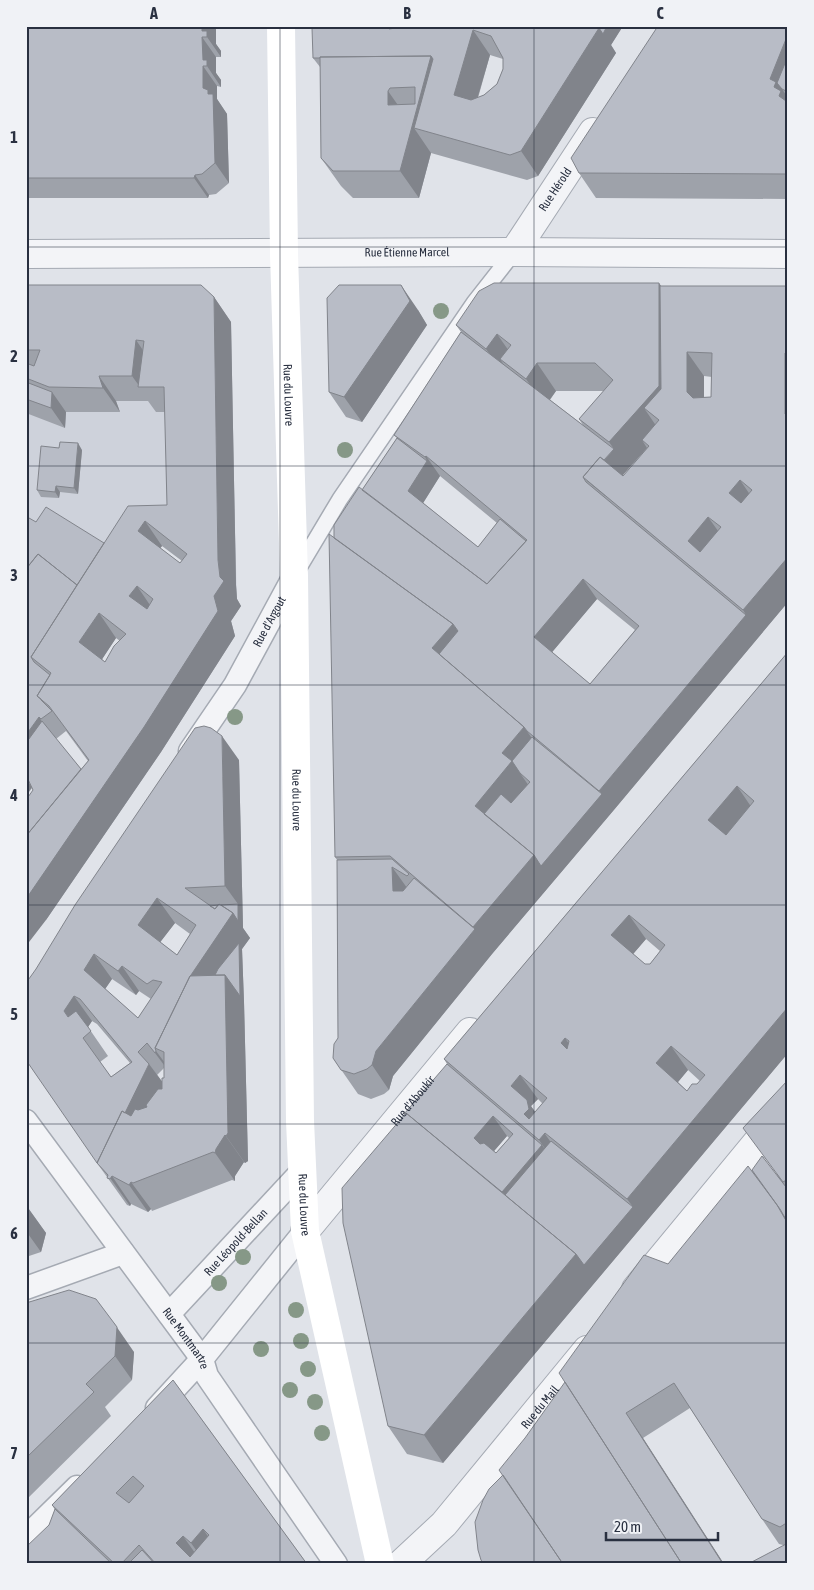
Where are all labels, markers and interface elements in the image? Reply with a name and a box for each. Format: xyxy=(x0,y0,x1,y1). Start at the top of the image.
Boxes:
text: A xyxy=(149,4,158,22)
text: B xyxy=(403,4,411,22)
text: C xyxy=(656,4,664,22)
text: 1 xyxy=(10,128,18,146)
street label: Rue Hérold xyxy=(536,165,575,214)
street label: Rue Étienne Marcel xyxy=(365,245,450,260)
text: 2 xyxy=(10,347,18,365)
street label: Rue du Louvre xyxy=(280,364,296,426)
text: 3 xyxy=(10,566,18,584)
street label: Rue d'Argout xyxy=(250,593,289,649)
street label: Rue du Louvre xyxy=(289,769,304,831)
text: 4 xyxy=(9,786,18,804)
text: 5 xyxy=(10,1005,18,1023)
street label: Rue d'Aboukir xyxy=(388,1073,438,1129)
street label: Rue du Louvre xyxy=(295,1173,313,1237)
street label: Rue Léopold-Bellan xyxy=(201,1206,270,1279)
text: 6 xyxy=(10,1224,18,1242)
street label: Rue Montmartre xyxy=(159,1305,212,1371)
street label: Rue du Mail xyxy=(518,1382,562,1432)
text: 7 xyxy=(10,1444,18,1462)
scale bar xyxy=(606,1510,719,1542)
text: 20 m xyxy=(614,1518,641,1535)

